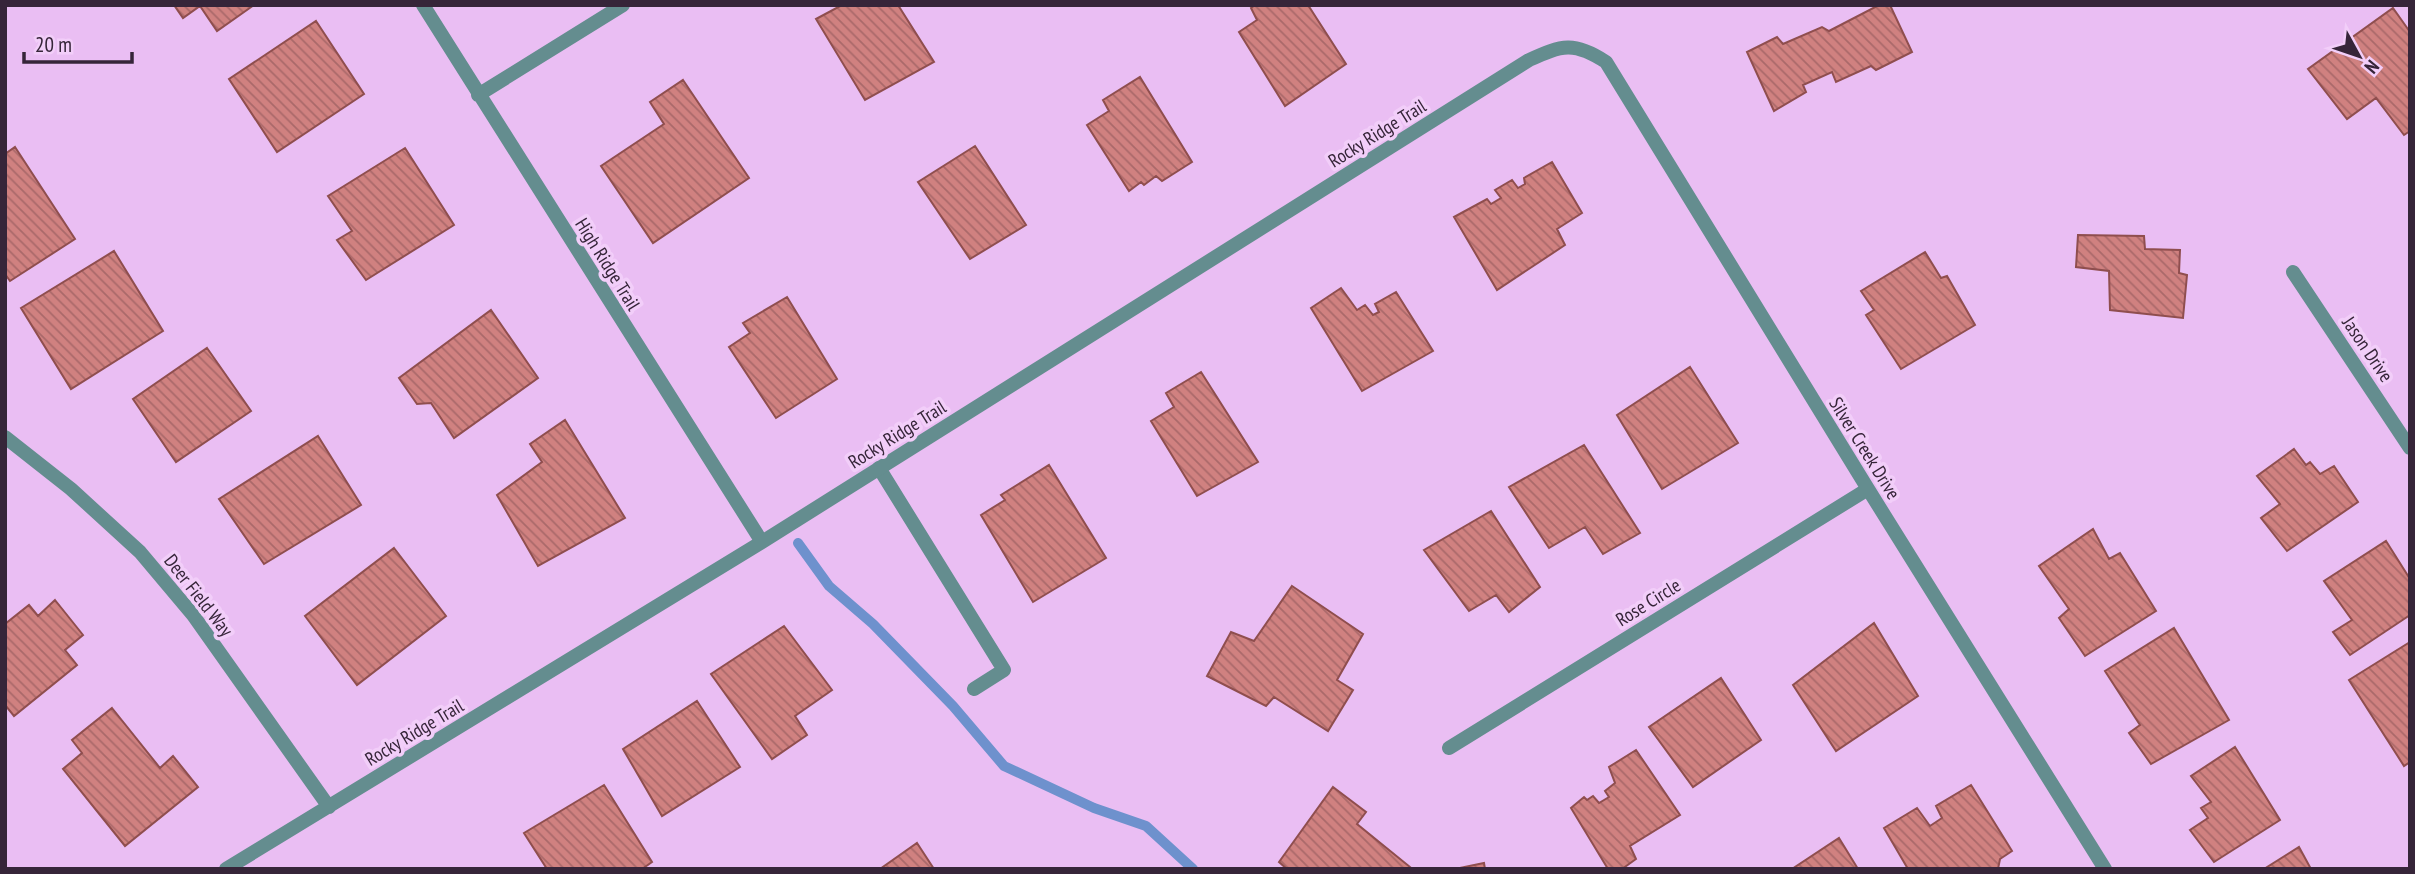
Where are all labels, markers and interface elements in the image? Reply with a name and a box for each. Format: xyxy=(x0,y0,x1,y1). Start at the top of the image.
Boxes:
scale bar xyxy=(24,21,133,65)
north arrow xyxy=(2324,21,2394,91)
text: 20 m xyxy=(35,31,72,58)
text: N xyxy=(2360,55,2385,79)
street label: Rocky Ridge Trail xyxy=(1324,93,1431,172)
street label: High Ridge Trail xyxy=(570,213,646,315)
street label: Jason Drive xyxy=(2337,311,2399,386)
street label: Silver Creek Drive xyxy=(1824,393,1906,504)
street label: Rocky Ridge Trail xyxy=(844,394,951,473)
street label: Deer Field Way xyxy=(159,549,239,642)
street label: Rose Circle xyxy=(1611,573,1685,631)
street label: Rocky Ridge Trail xyxy=(360,693,468,771)

